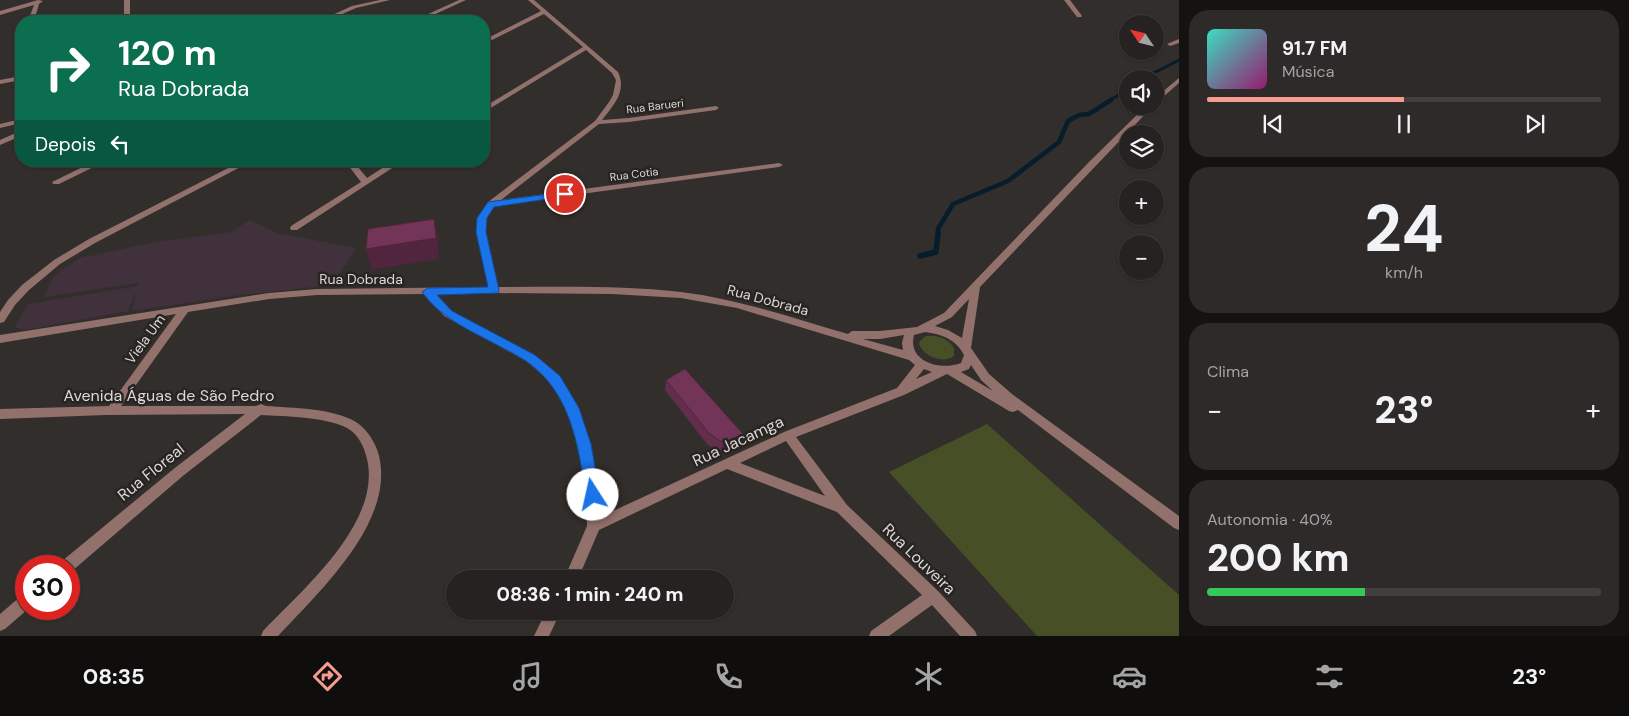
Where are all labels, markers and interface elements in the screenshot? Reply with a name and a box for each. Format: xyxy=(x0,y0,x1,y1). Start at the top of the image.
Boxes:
north arrow xyxy=(1119,15,1164,60)
map controls xyxy=(1119,15,1164,280)
text: 120 m xyxy=(118,30,217,76)
icon: right xyxy=(35,35,100,100)
text: 91.7 FM xyxy=(1282,36,1347,61)
text: Música xyxy=(1282,61,1334,82)
button: sound xyxy=(1119,70,1164,115)
text: Rua Dobrada xyxy=(118,74,249,103)
street label: Rua Barueri xyxy=(626,96,684,116)
icon: previous xyxy=(1259,110,1287,138)
icon: pause xyxy=(1390,110,1418,138)
icon: next xyxy=(1521,110,1549,138)
button: layers xyxy=(1119,125,1164,170)
icon: left xyxy=(106,130,134,158)
text: Depois xyxy=(35,132,96,157)
street label: Rua Cotia xyxy=(609,164,659,184)
pin xyxy=(544,173,586,215)
icon: arrive xyxy=(551,180,579,208)
button: + xyxy=(1119,180,1164,225)
text: 24 xyxy=(1364,187,1444,271)
button: − xyxy=(1119,235,1164,280)
text: km/h xyxy=(1385,262,1423,283)
street label: Rua Dobrada xyxy=(319,270,403,288)
street label: Rua Dobrada xyxy=(725,280,811,320)
street label: Viela Um xyxy=(121,311,169,367)
text: Clima xyxy=(1207,361,1249,382)
street label: Avenida Águas de São Pedro xyxy=(64,385,274,406)
text: 23° xyxy=(1375,385,1433,435)
text: − xyxy=(1207,392,1222,429)
text: + xyxy=(1586,392,1601,429)
street label: Rua Jacamga xyxy=(689,411,787,471)
street label: Rua Floreal xyxy=(113,439,189,505)
position arrow xyxy=(566,468,618,520)
text: Autonomia · 40% xyxy=(1207,509,1333,530)
street label: Rua Louveira xyxy=(878,519,960,599)
text: 200 km xyxy=(1207,533,1350,583)
speed limit sign: 30 xyxy=(15,555,80,620)
text: 08:36 · 1 min · 240 m xyxy=(497,582,683,607)
icon: directions xyxy=(310,659,345,694)
icon: music xyxy=(510,659,545,694)
icon: phone xyxy=(711,659,746,694)
icon: climate xyxy=(911,659,946,694)
icon: car xyxy=(1112,659,1147,694)
icon: filters xyxy=(1312,659,1347,694)
text: 08:35 xyxy=(83,662,145,691)
text: 23° xyxy=(1512,662,1546,691)

